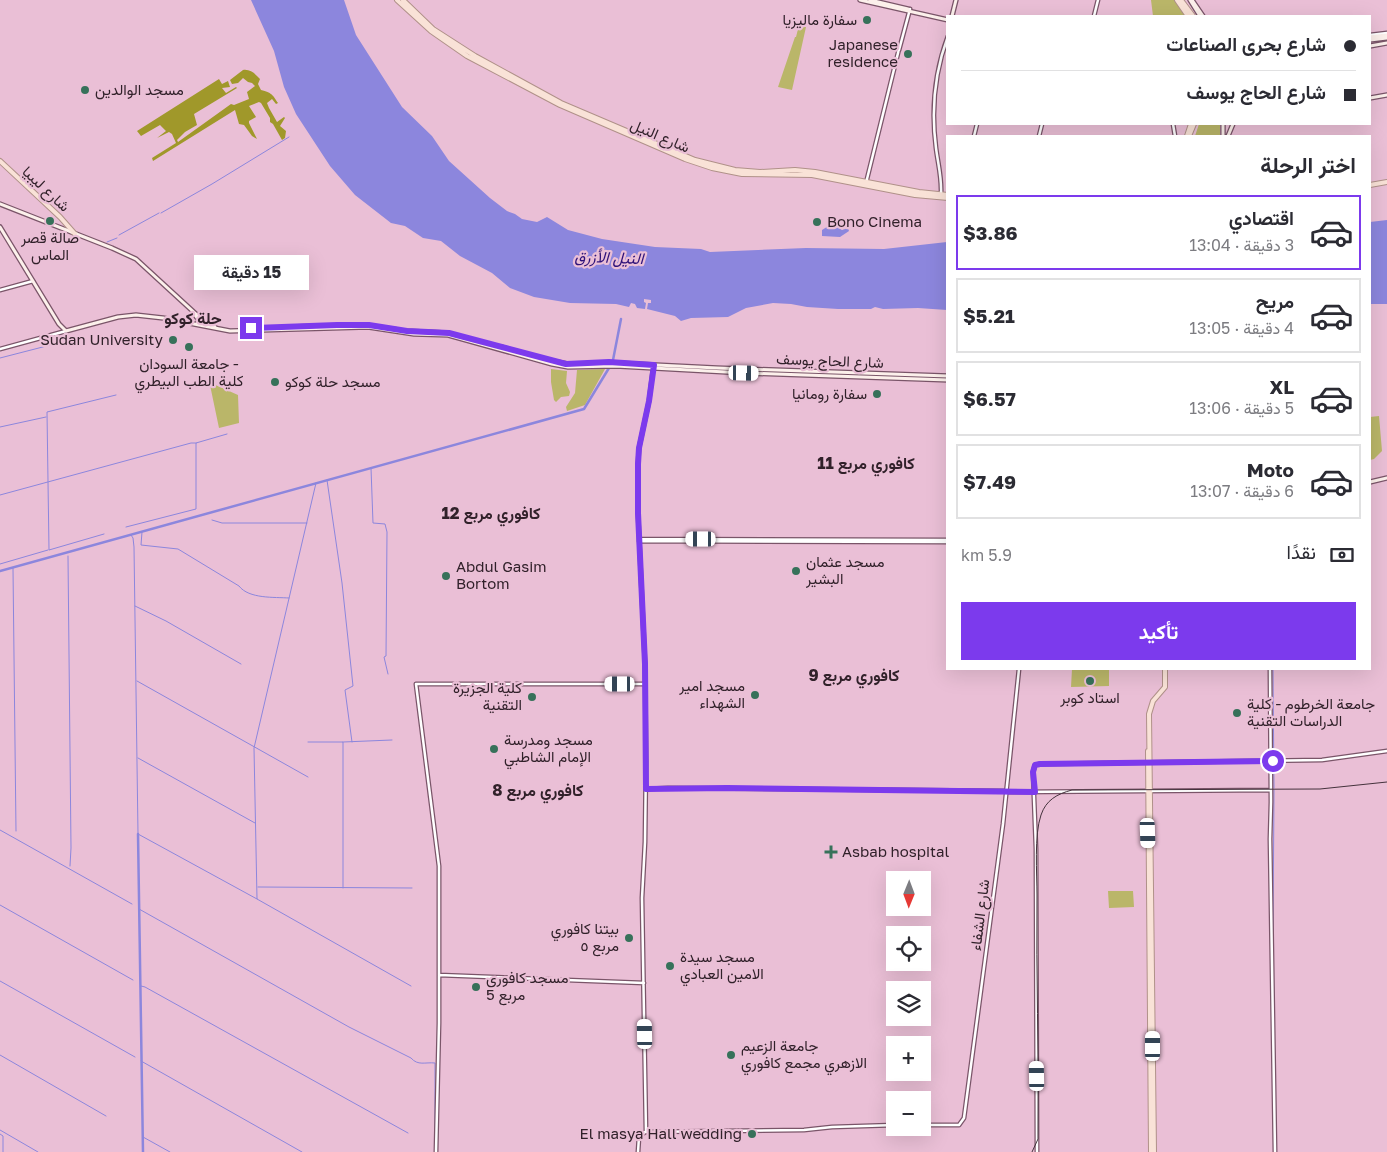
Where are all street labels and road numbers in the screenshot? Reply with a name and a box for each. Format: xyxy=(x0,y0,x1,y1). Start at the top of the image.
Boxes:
street label: شارع النيل xyxy=(627,115,693,158)
street label: شارع ليبيا xyxy=(17,162,74,217)
street label: شارع الحاج يوسف xyxy=(776,349,884,374)
street label: شارع الشفاء xyxy=(966,878,995,952)

